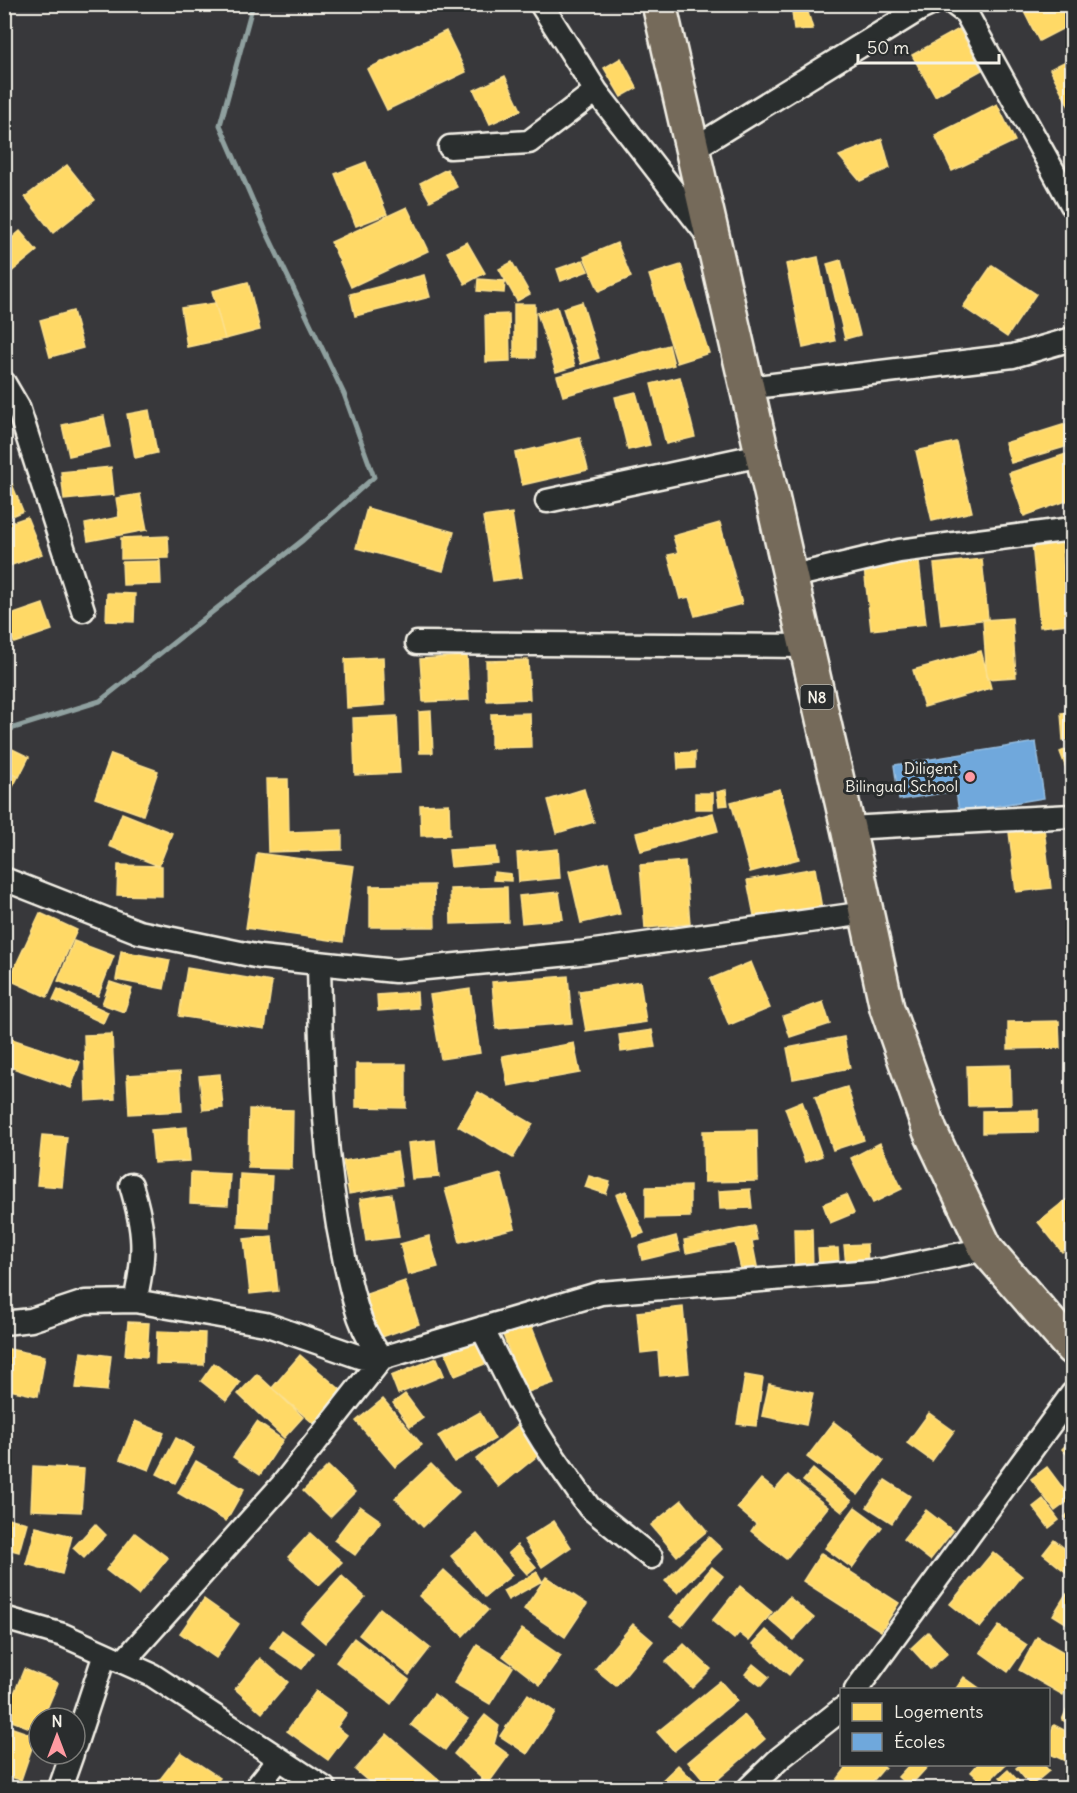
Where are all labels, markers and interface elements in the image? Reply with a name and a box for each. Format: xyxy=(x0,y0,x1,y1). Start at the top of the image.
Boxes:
scale bar xyxy=(858,27,999,65)
text: 50 m xyxy=(867,36,909,59)
road number: N8 xyxy=(800,685,834,709)
place label: Diligent Bilingual School xyxy=(845,758,959,796)
marker: Diligent Bilingual School xyxy=(963,770,977,784)
legend xyxy=(840,1688,1050,1766)
text: Logements xyxy=(894,1700,983,1723)
north arrow xyxy=(27,1706,87,1766)
text: N xyxy=(51,1711,63,1731)
text: Écoles xyxy=(894,1730,945,1753)

